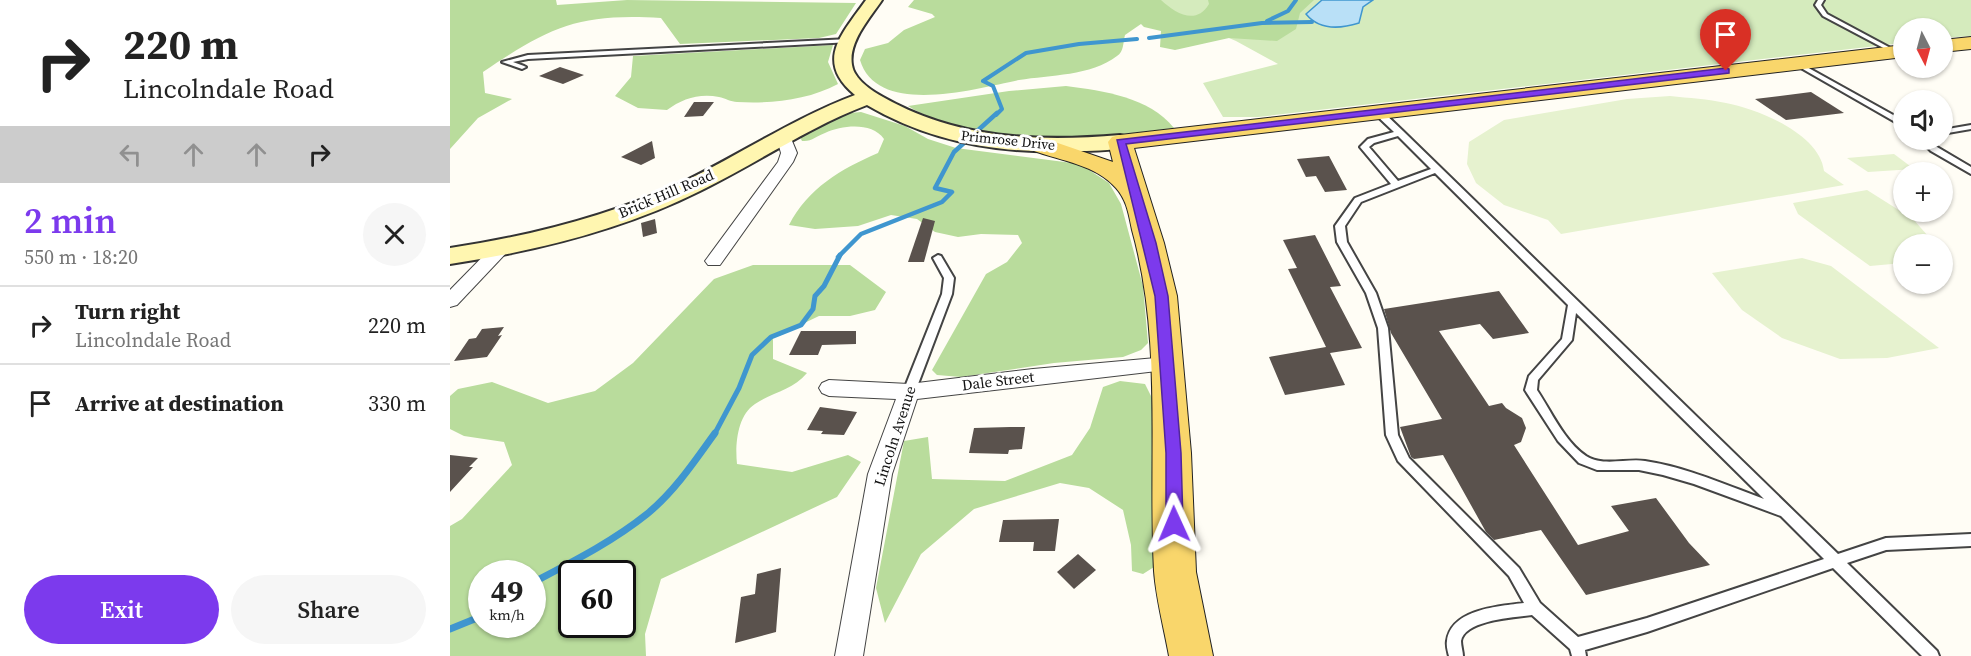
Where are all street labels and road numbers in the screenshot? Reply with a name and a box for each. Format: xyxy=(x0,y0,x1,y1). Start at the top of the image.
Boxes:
street label: Primrose Drive xyxy=(960,125,1056,155)
street label: Brick Hill Road xyxy=(615,164,717,223)
street label: Dale Street xyxy=(961,366,1035,395)
street label: Lincoln Avenue xyxy=(868,383,921,489)

